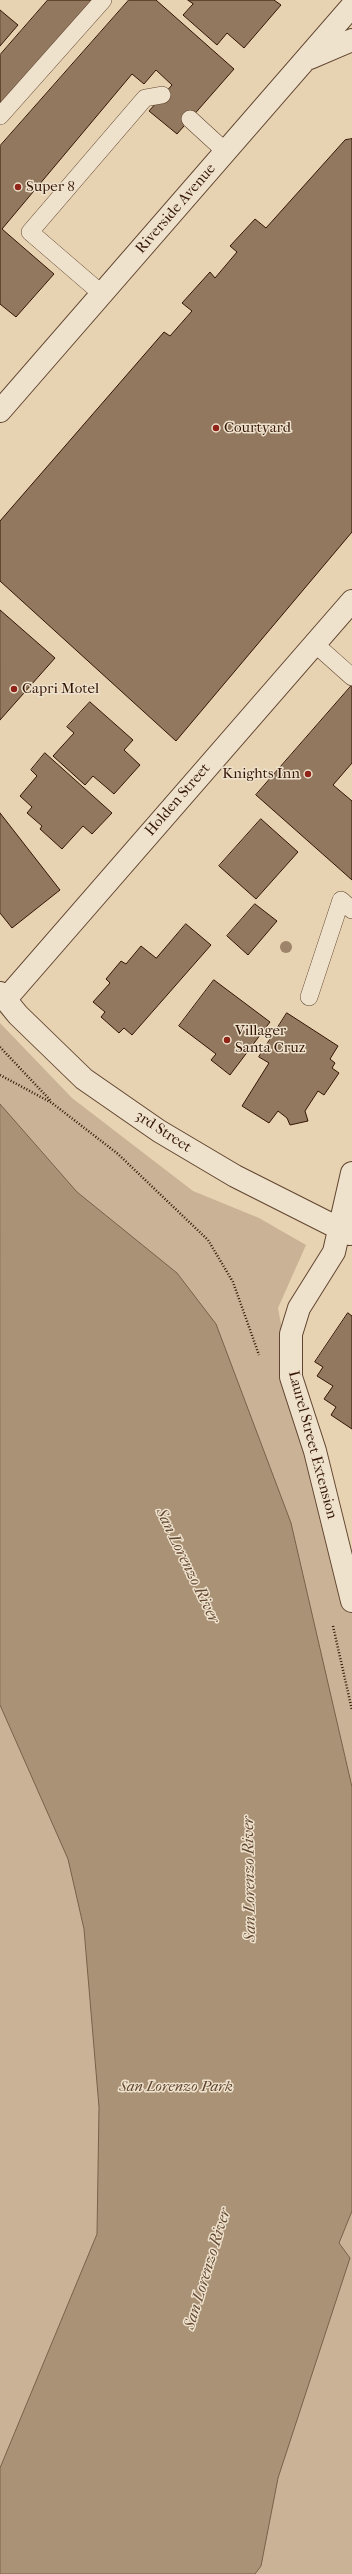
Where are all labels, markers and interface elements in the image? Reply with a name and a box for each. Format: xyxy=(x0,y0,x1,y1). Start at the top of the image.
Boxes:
street label: Riverside Avenue xyxy=(132,160,220,258)
place label: Super 8 xyxy=(26,178,75,196)
marker: Super 8 xyxy=(13,182,23,192)
place label: Courtyard xyxy=(224,419,291,437)
marker: Courtyard xyxy=(211,423,221,433)
place label: Capri Motel xyxy=(22,680,99,698)
marker: Capri Motel xyxy=(9,684,19,694)
street label: Holden Street xyxy=(142,760,214,840)
place label: Knights Inn xyxy=(222,765,300,783)
marker: Knights Inn xyxy=(303,769,313,779)
place label: Villager Santa Cruz xyxy=(235,1022,305,1057)
marker: Villager Santa Cruz xyxy=(222,1035,232,1045)
street label: 3rd Street xyxy=(132,1107,194,1157)
street label: Laurel Street Extension xyxy=(284,1369,340,1521)
water label: San Lorenzo River xyxy=(151,1505,223,1627)
water label: San Lorenzo River xyxy=(239,1816,261,1942)
park label: San Lorenzo Park xyxy=(119,2078,233,2096)
water label: San Lorenzo River xyxy=(180,2206,236,2332)

